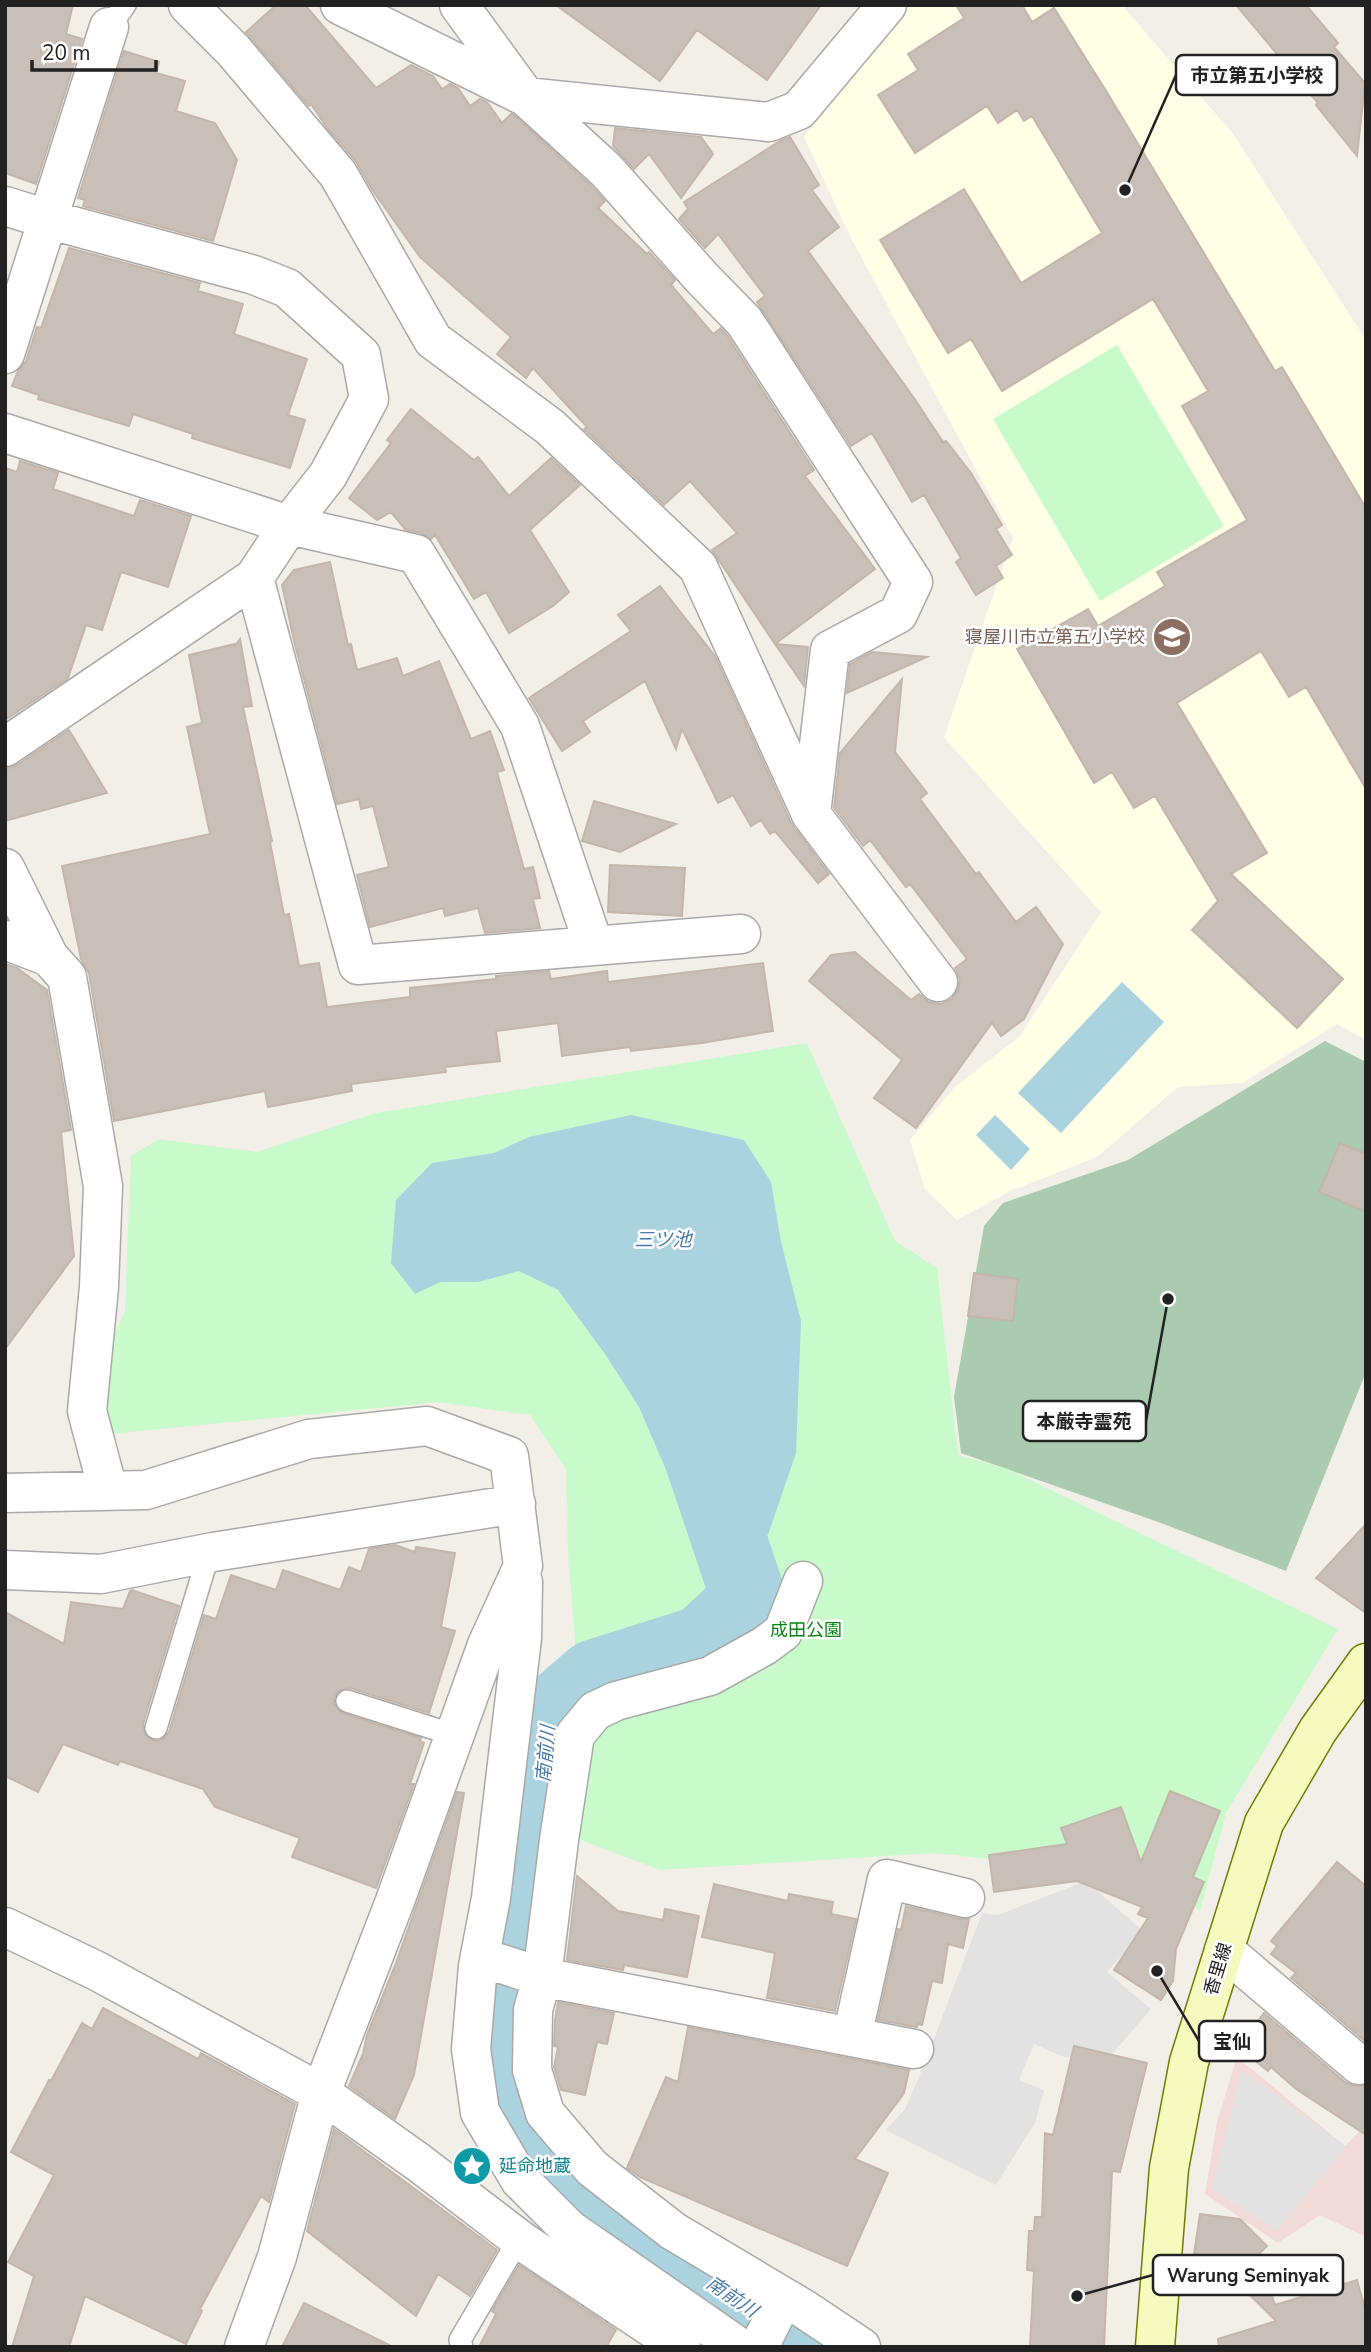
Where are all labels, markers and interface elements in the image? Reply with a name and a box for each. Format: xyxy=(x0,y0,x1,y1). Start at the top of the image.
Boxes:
scale bar xyxy=(32,28,156,72)
text: 20 m xyxy=(42,39,91,67)
callout: 市立第五小学校 xyxy=(1176,55,1337,95)
text: 市立第五小学校 xyxy=(1190,63,1324,89)
school or university icon: 寝屋川市立第五小学校 xyxy=(1151,616,1193,658)
place label: 寝屋川市立第五小学校 xyxy=(965,625,1145,649)
water label: 三ツ池 xyxy=(634,1227,693,1253)
callout: 本厳寺霊苑 xyxy=(1023,1401,1146,1441)
text: 本厳寺霊苑 xyxy=(1036,1409,1132,1435)
park label: 成田公園 xyxy=(770,1618,842,1642)
water label: 南前川 xyxy=(531,1722,562,1784)
street label: 香里線 xyxy=(1199,1940,1237,1998)
callout: 宝仙 xyxy=(1199,2021,1265,2061)
text: 宝仙 xyxy=(1213,2029,1251,2055)
place icon: 延命地蔵 xyxy=(451,2145,493,2187)
place label: 延命地蔵 xyxy=(499,2154,571,2178)
callout: Warung Seminyak xyxy=(1153,2255,1343,2295)
text: Warung Seminyak xyxy=(1167,2263,1330,2289)
water label: 南前川 xyxy=(701,2270,765,2325)

